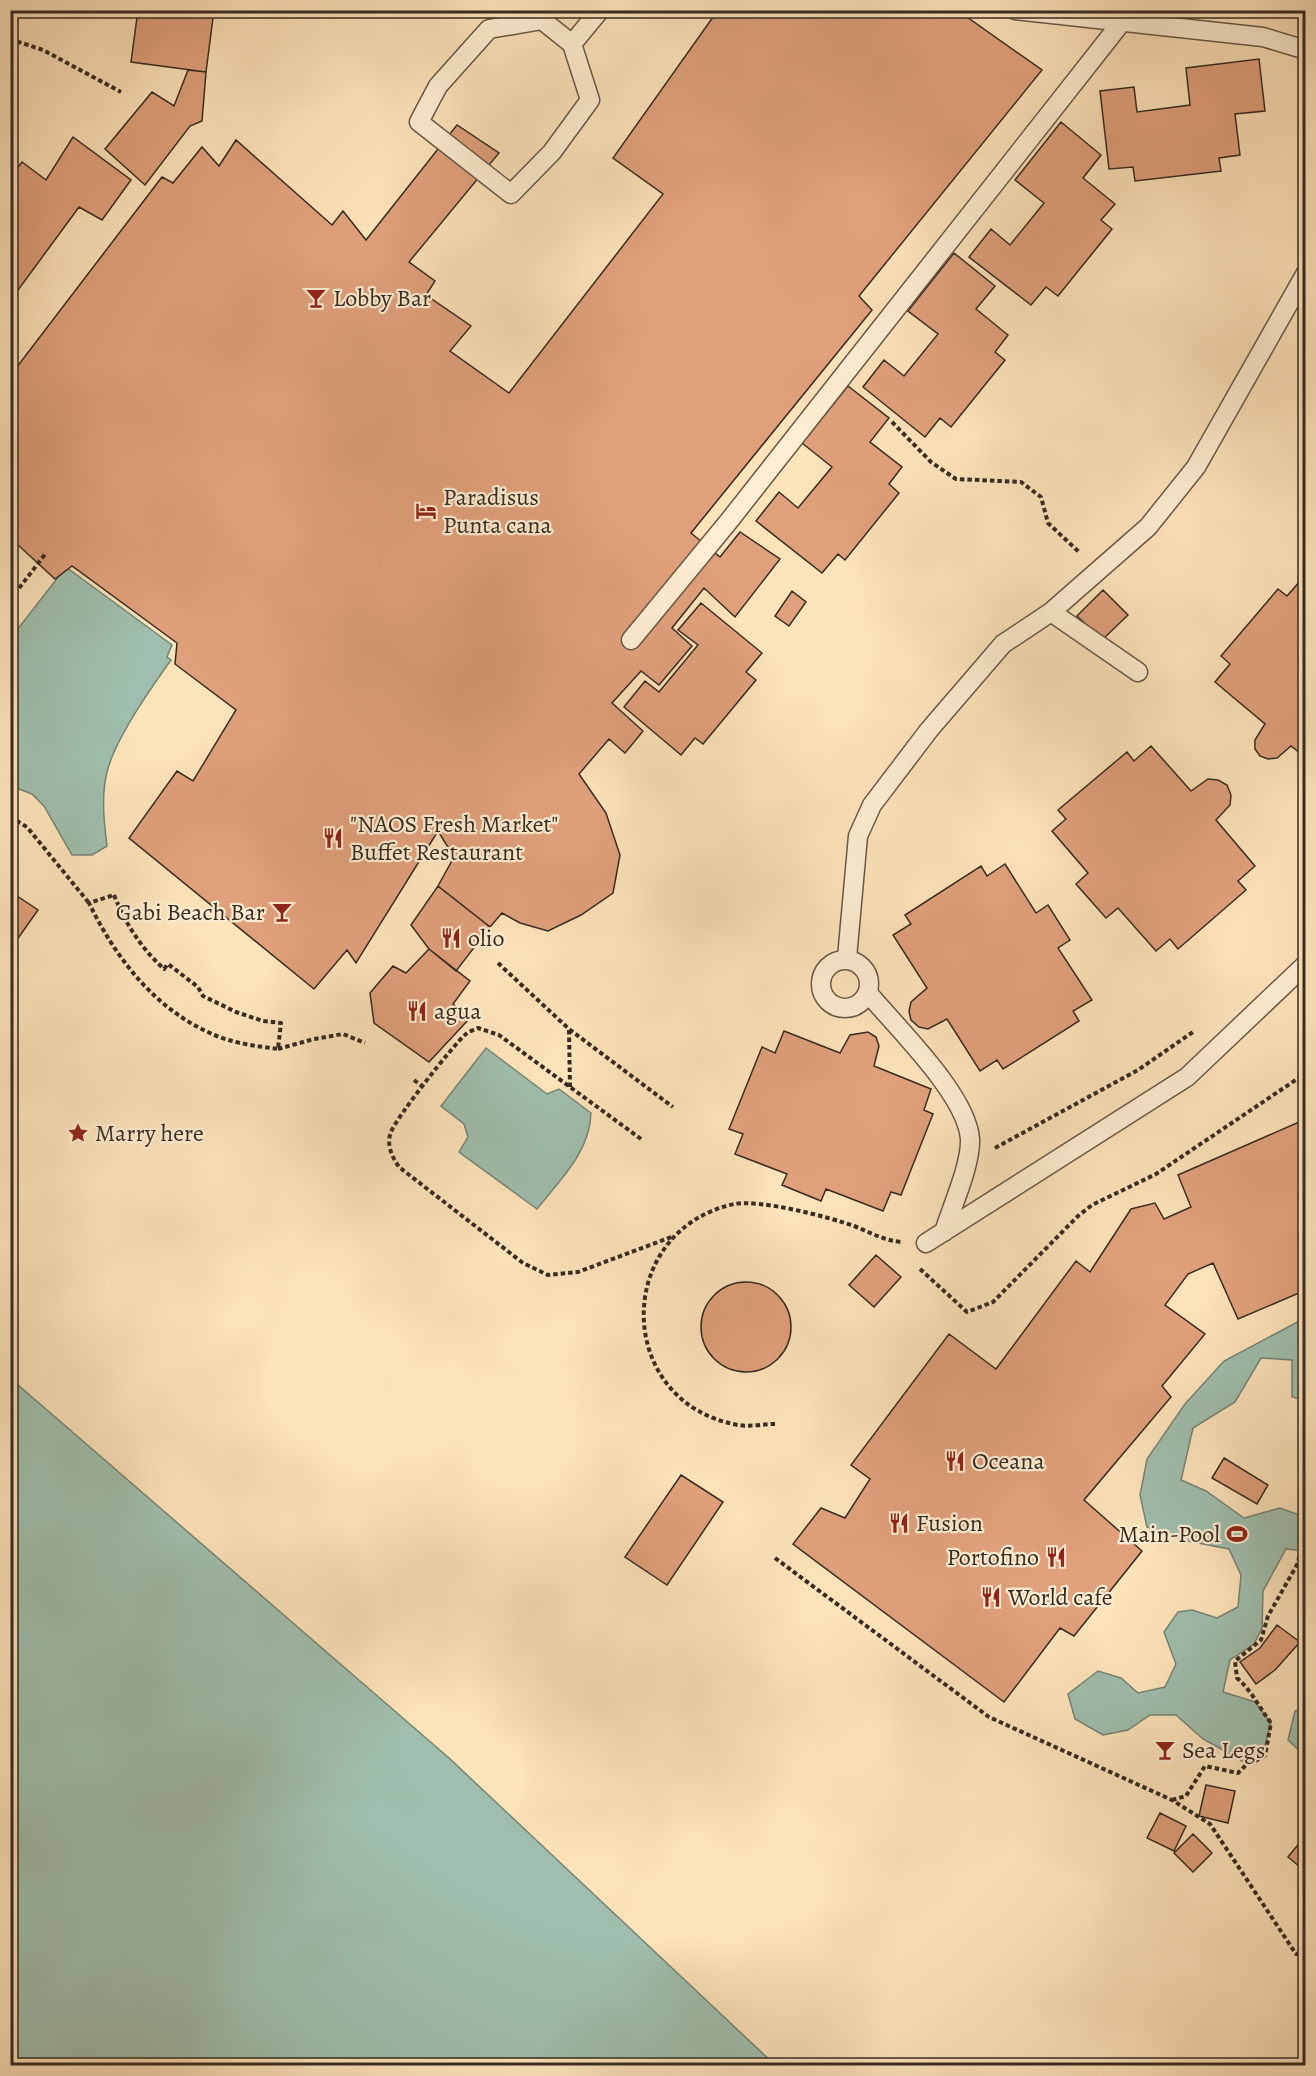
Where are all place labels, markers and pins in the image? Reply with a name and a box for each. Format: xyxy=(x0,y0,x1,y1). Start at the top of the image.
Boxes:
place label: Lobby Bar xyxy=(333,282,431,314)
bar icon: Lobby Bar xyxy=(304,286,328,310)
place label: Paradisus Punta cana xyxy=(443,481,552,541)
hotel icon: Paradisus Punta cana xyxy=(414,499,438,523)
place label: "NAOS Fresh Market" Buffet Restaurant xyxy=(350,808,559,868)
restaurant icon: "NAOS Fresh Market" Buffet Restaurant xyxy=(321,826,345,850)
place label: Gabi Beach Bar xyxy=(116,896,265,928)
bar icon: Gabi Beach Bar xyxy=(270,900,294,924)
place label: olio xyxy=(468,922,505,954)
restaurant icon: olio xyxy=(439,926,463,950)
place label: agua xyxy=(434,995,482,1027)
restaurant icon: agua xyxy=(405,999,429,1023)
place label: Marry here xyxy=(95,1117,204,1149)
place icon: Marry here xyxy=(66,1121,90,1145)
place label: Oceana xyxy=(972,1445,1046,1477)
restaurant icon: Oceana xyxy=(943,1449,967,1473)
place label: Fusion xyxy=(916,1507,983,1539)
restaurant icon: Fusion xyxy=(887,1511,911,1535)
place label: Main-Pool xyxy=(1119,1518,1220,1550)
sports icon: Main-Pool xyxy=(1225,1522,1249,1546)
place label: Portofino xyxy=(947,1541,1039,1573)
restaurant icon: Portofino xyxy=(1044,1545,1068,1569)
place label: World cafe xyxy=(1007,1581,1113,1613)
restaurant icon: World cafe xyxy=(979,1585,1003,1609)
place label: Sea Legs xyxy=(1182,1734,1265,1766)
bar icon: Sea Legs xyxy=(1153,1738,1177,1762)

